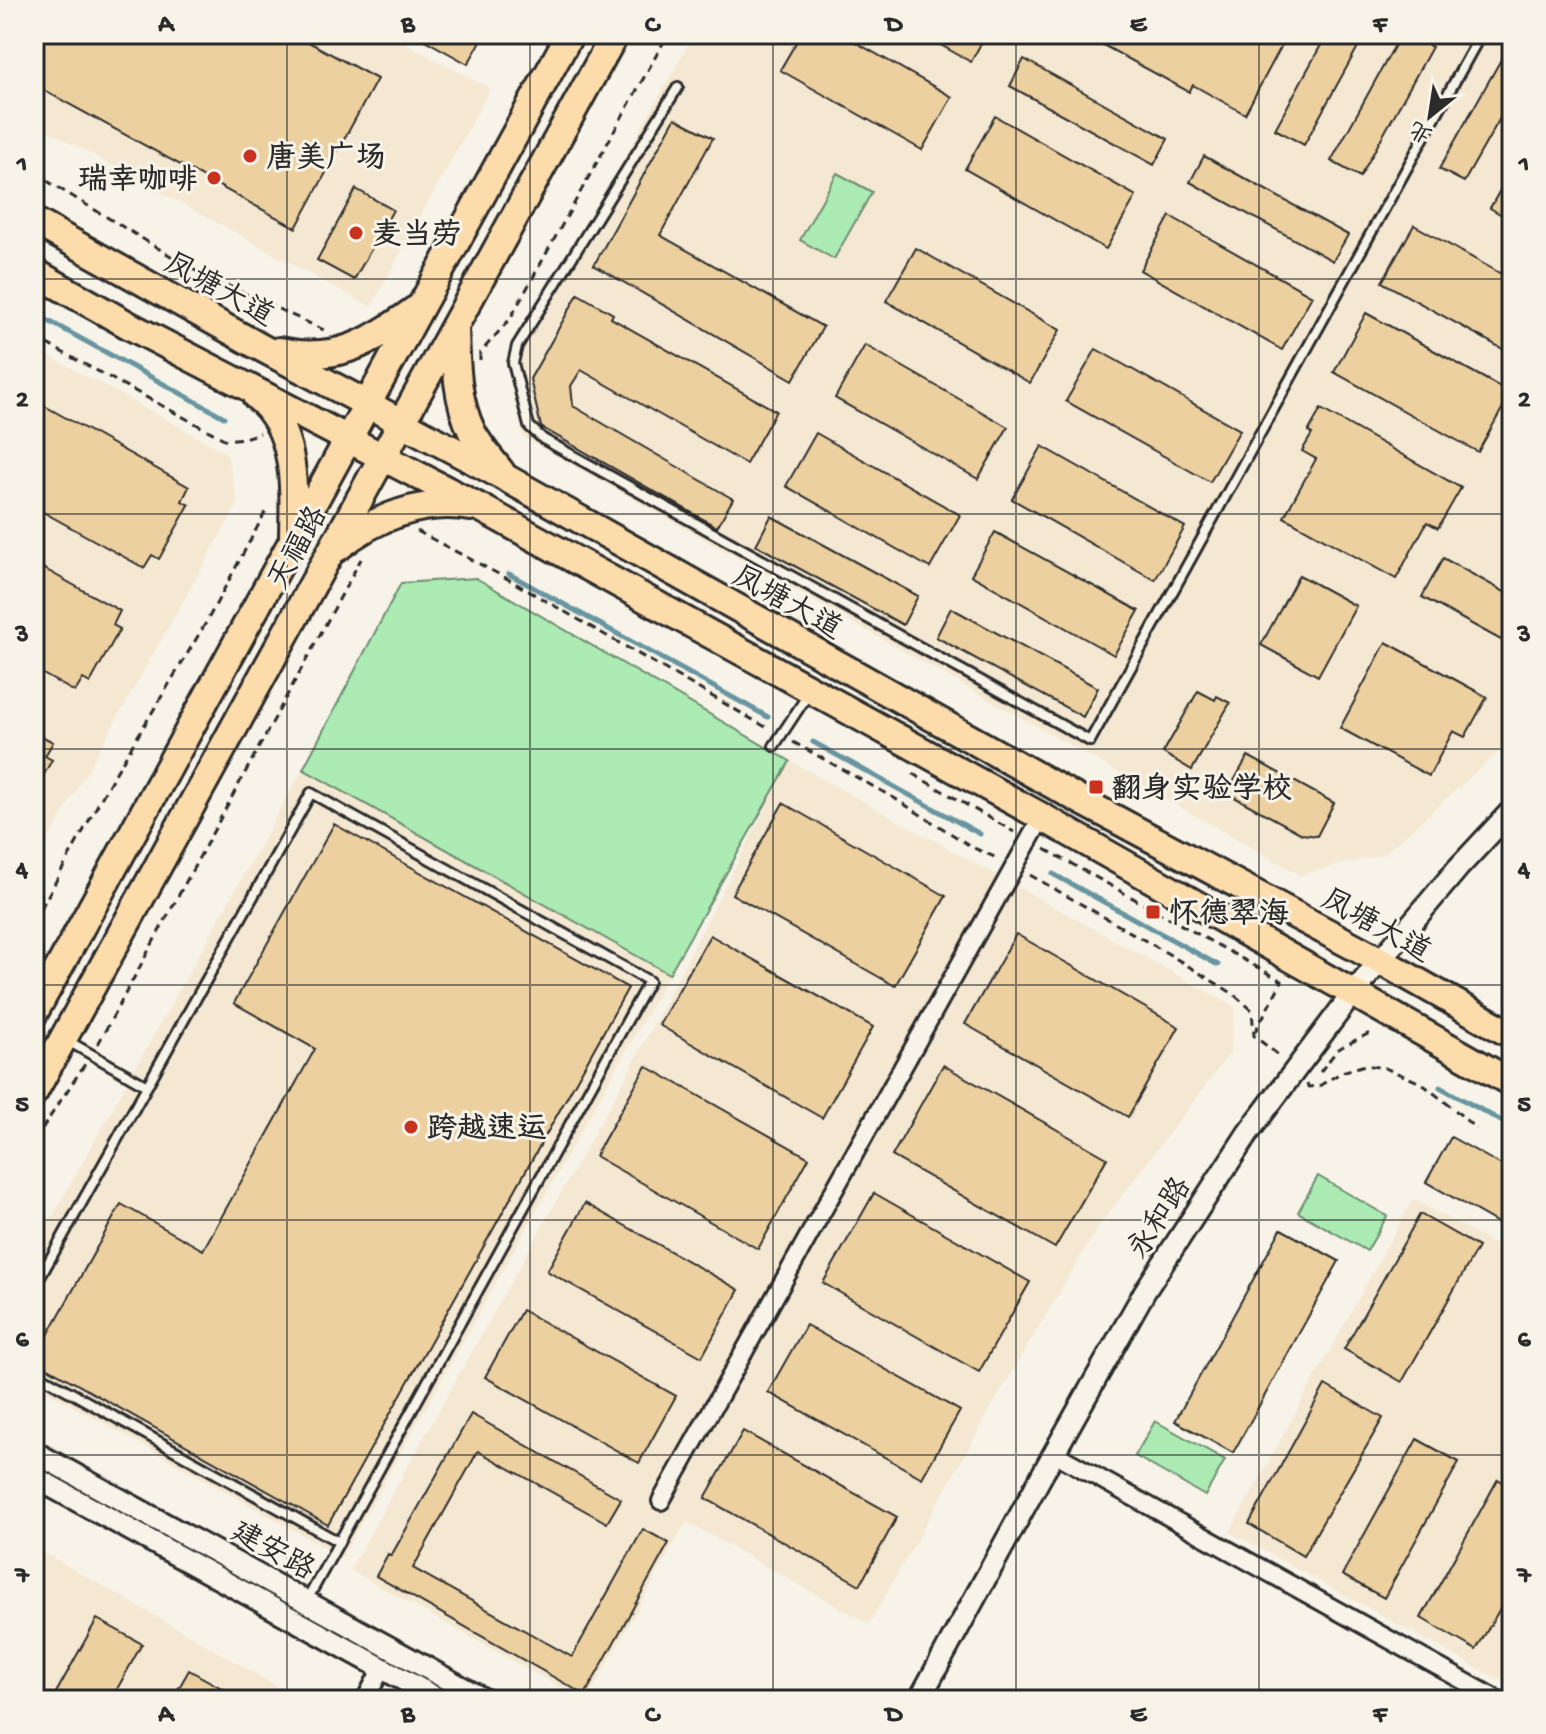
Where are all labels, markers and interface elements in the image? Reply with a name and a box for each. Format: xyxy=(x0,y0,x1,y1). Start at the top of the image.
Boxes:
text: A xyxy=(157,11,175,42)
text: B xyxy=(400,11,416,42)
text: C xyxy=(645,11,662,42)
text: D xyxy=(884,11,904,42)
text: E xyxy=(1130,11,1148,42)
text: F xyxy=(1372,11,1388,42)
north arrow xyxy=(1390,76,1470,156)
text: 北 xyxy=(1406,113,1438,147)
place label: 唐美广场 xyxy=(266,140,386,178)
marker: 唐美广场 xyxy=(241,147,259,165)
text: 1 xyxy=(16,151,27,182)
text: 1 xyxy=(1518,151,1529,182)
place label: 瑞幸咖啡 xyxy=(78,163,198,200)
marker: 瑞幸咖啡 xyxy=(205,169,223,187)
place label: 麦当劳 xyxy=(372,218,462,255)
marker: 麦当劳 xyxy=(347,224,365,242)
street label: 凤塘大道 xyxy=(157,246,280,336)
text: 2 xyxy=(16,386,29,417)
text: 2 xyxy=(1518,386,1531,417)
street label: 天福路 xyxy=(261,500,337,597)
street label: 凤塘大道 xyxy=(725,559,848,649)
text: 3 xyxy=(14,621,29,652)
text: 3 xyxy=(1516,621,1531,652)
place label: 翻身实验学校 xyxy=(1112,772,1292,809)
marker: 翻身实验学校 xyxy=(1087,778,1105,796)
text: 4 xyxy=(15,856,29,887)
text: 4 xyxy=(1517,856,1531,887)
street label: 凤塘大道 xyxy=(1314,882,1437,972)
place label: 怀德翠海 xyxy=(1169,897,1289,934)
marker: 怀德翠海 xyxy=(1144,903,1162,921)
text: 5 xyxy=(15,1091,29,1122)
text: 5 xyxy=(1517,1091,1531,1122)
place label: 跨越速运 xyxy=(427,1112,547,1149)
marker: 跨越速运 xyxy=(402,1118,420,1136)
street label: 永和路 xyxy=(1121,1171,1201,1267)
text: 6 xyxy=(15,1326,29,1357)
text: 6 xyxy=(1517,1326,1531,1357)
street label: 建安路 xyxy=(224,1514,321,1590)
text: 7 xyxy=(13,1562,30,1593)
text: 7 xyxy=(1515,1562,1532,1593)
text: A xyxy=(157,1701,175,1732)
text: B xyxy=(400,1701,416,1732)
text: C xyxy=(645,1701,662,1732)
text: D xyxy=(884,1701,904,1732)
text: E xyxy=(1130,1701,1148,1732)
text: F xyxy=(1372,1701,1388,1732)

